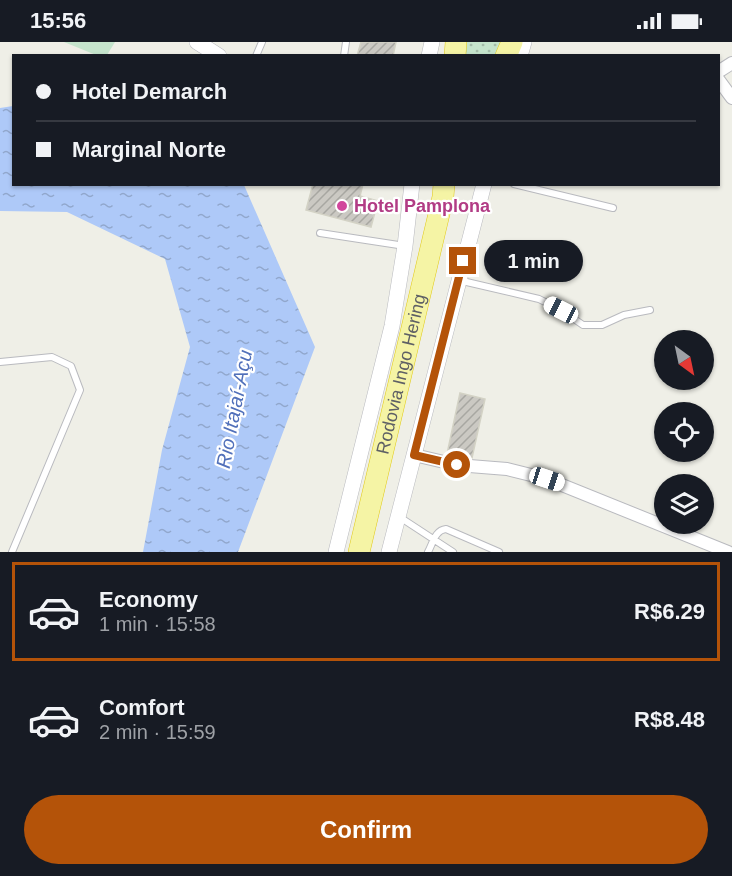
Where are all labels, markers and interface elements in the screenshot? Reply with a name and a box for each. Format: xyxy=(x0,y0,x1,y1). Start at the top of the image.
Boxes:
text: 15:56 xyxy=(30,8,86,33)
text: Hotel Demarch xyxy=(72,79,227,104)
text: Marginal Norte xyxy=(72,137,226,162)
place label: Hotel Pamplona xyxy=(354,196,491,216)
marker: Hotel Pamplona xyxy=(335,199,349,213)
callout: 1 min xyxy=(484,240,583,282)
route end xyxy=(449,247,476,274)
text: 1 min xyxy=(507,250,560,272)
street label: Rodovia Ingo Hering xyxy=(373,292,430,456)
car xyxy=(541,294,581,326)
north arrow xyxy=(654,330,714,390)
map controls xyxy=(654,330,714,534)
water label: Rio Itajaí-Açu xyxy=(212,348,256,470)
button: locate xyxy=(654,402,714,462)
route start xyxy=(443,451,470,478)
car xyxy=(527,465,567,493)
button: layers xyxy=(654,474,714,534)
icon: car xyxy=(27,585,81,639)
text: Economy xyxy=(99,587,198,612)
text: R$6.29 xyxy=(634,599,705,624)
text: 1 min · 15:58 xyxy=(99,613,216,635)
icon: car xyxy=(27,693,81,747)
text: Comfort xyxy=(99,695,185,720)
text: R$8.48 xyxy=(634,707,705,732)
text: 2 min · 15:59 xyxy=(99,721,216,743)
button: Confirm xyxy=(24,795,708,864)

